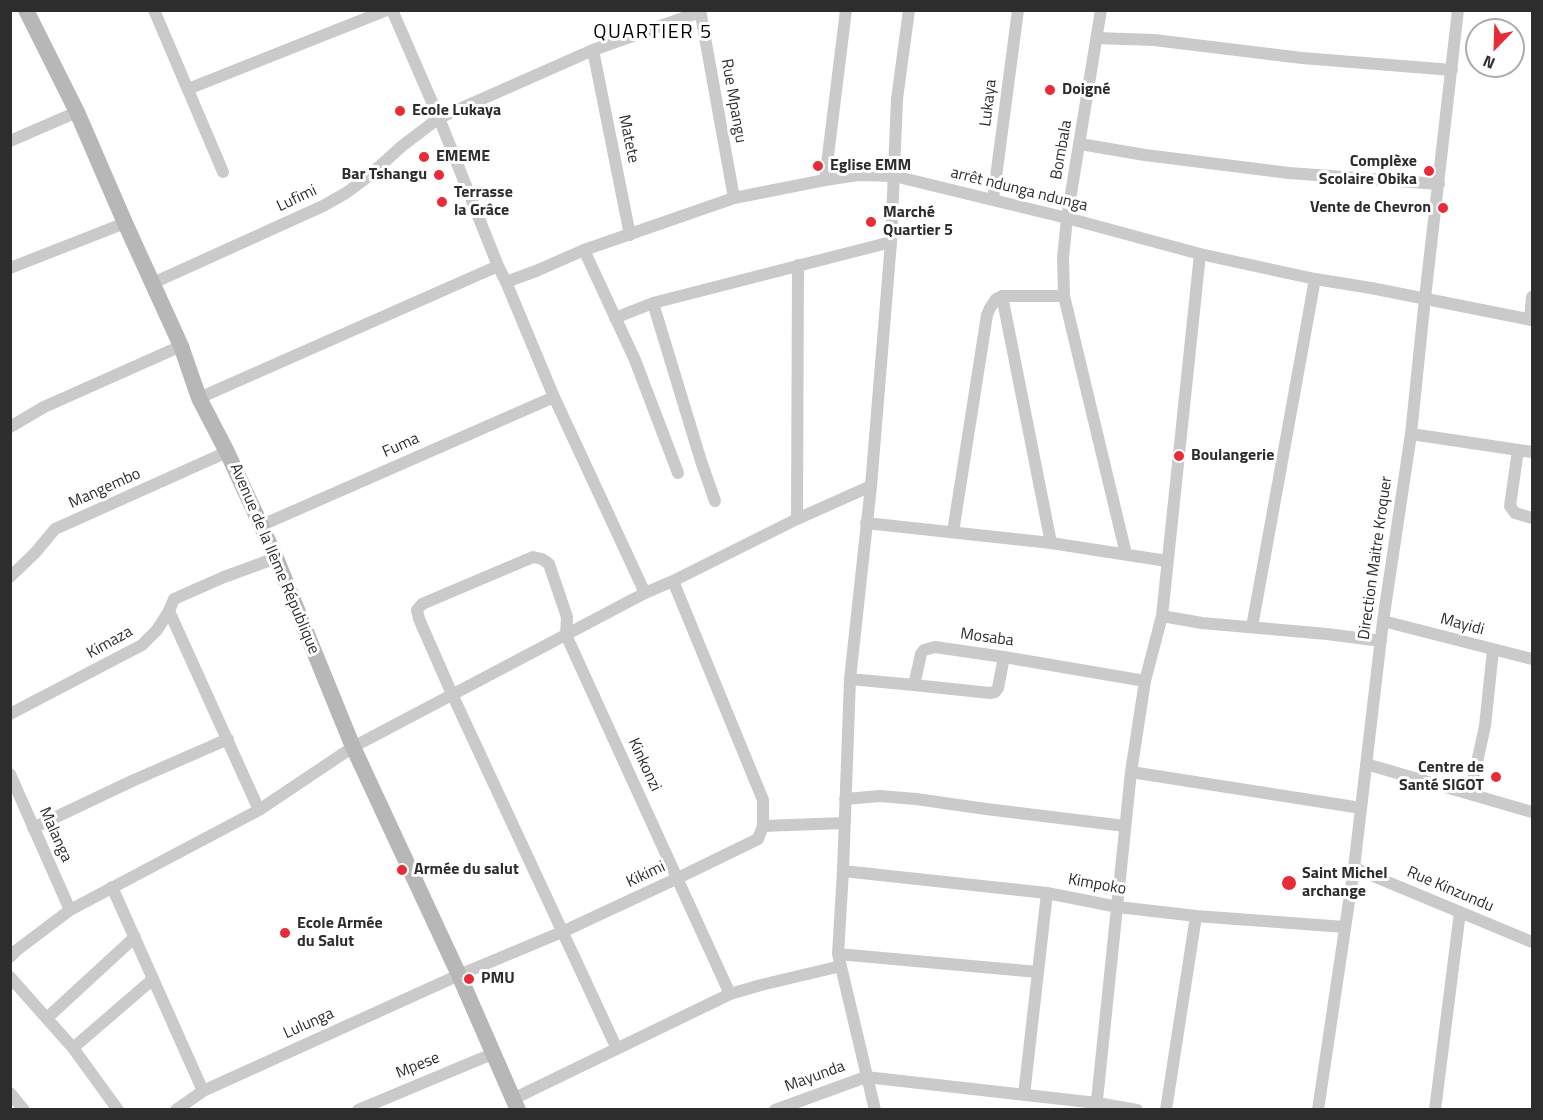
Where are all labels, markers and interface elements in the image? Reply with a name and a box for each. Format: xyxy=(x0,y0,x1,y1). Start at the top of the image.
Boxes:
north arrow xyxy=(1465,18,1525,78)
district label: QUARTIER 5 xyxy=(593,21,713,45)
text: N xyxy=(1479,50,1499,76)
street label: Rue Mpangu xyxy=(716,57,750,145)
street label: Lukaya xyxy=(977,78,1001,128)
place label: Doigné xyxy=(1062,80,1110,100)
marker: Doigné xyxy=(1043,83,1057,97)
place label: Ecole Lukaya xyxy=(412,101,501,121)
marker: Ecole Lukaya xyxy=(393,104,407,118)
street label: Matete xyxy=(614,113,642,165)
street label: Bombala xyxy=(1047,119,1077,181)
place label: EMEME xyxy=(436,147,490,167)
marker: EMEME xyxy=(417,150,431,164)
place label: Complèxe Scolaire Obika xyxy=(1319,152,1417,190)
place label: Eglise EMM xyxy=(830,156,911,176)
marker: Eglise EMM xyxy=(811,159,825,173)
street label: arrêt ndunga ndunga xyxy=(949,164,1089,216)
marker: Complèxe Scolaire Obika xyxy=(1422,164,1436,178)
place label: Bar Tshangu xyxy=(341,165,427,185)
marker: Bar Tshangu xyxy=(432,168,446,182)
street label: Lufimi xyxy=(274,181,320,217)
place label: Terrasse la Grâce xyxy=(454,183,513,221)
marker: Terrasse la Grâce xyxy=(435,195,449,209)
place label: Vente de Chevron xyxy=(1310,198,1431,218)
marker: Vente de Chevron xyxy=(1436,201,1450,215)
place label: Marché Quartier 5 xyxy=(883,203,953,241)
marker: Marché Quartier 5 xyxy=(864,215,878,229)
street label: Fuma xyxy=(380,429,422,463)
place label: Boulangerie xyxy=(1191,446,1274,466)
marker: Boulangerie xyxy=(1172,449,1186,463)
street label: Avenue de la IIème République xyxy=(225,461,323,657)
street label: Mangembo xyxy=(66,465,144,513)
street label: Direction Maitre Kroquer xyxy=(1355,475,1397,641)
street label: Mayidi xyxy=(1438,610,1486,640)
street label: Kimaza xyxy=(84,623,136,663)
street label: Mosaba xyxy=(959,625,1015,651)
street label: Kinkonzi xyxy=(623,735,665,795)
place label: Centre de Santé SIGOT xyxy=(1399,758,1484,796)
marker: Centre de Santé SIGOT xyxy=(1489,770,1503,784)
street label: Malanga xyxy=(34,805,76,865)
street label: Kikimi xyxy=(624,858,668,892)
place label: Armée du salut xyxy=(414,860,519,880)
marker: Armée du salut xyxy=(395,863,409,877)
street label: Rue Kinzundu xyxy=(1404,863,1496,917)
place label: Saint Michel archange xyxy=(1302,864,1388,902)
street label: Kimpoko xyxy=(1066,870,1128,900)
marker: Saint Michel archange xyxy=(1280,874,1298,892)
place label: Ecole Armée du Salut xyxy=(297,914,383,952)
marker: Ecole Armée du Salut xyxy=(278,926,292,940)
place label: PMU xyxy=(481,969,515,989)
marker: PMU xyxy=(462,972,476,986)
street label: Lulunga xyxy=(281,1004,337,1044)
street label: Mpese xyxy=(393,1049,443,1083)
street label: Mayunda xyxy=(782,1057,848,1097)

